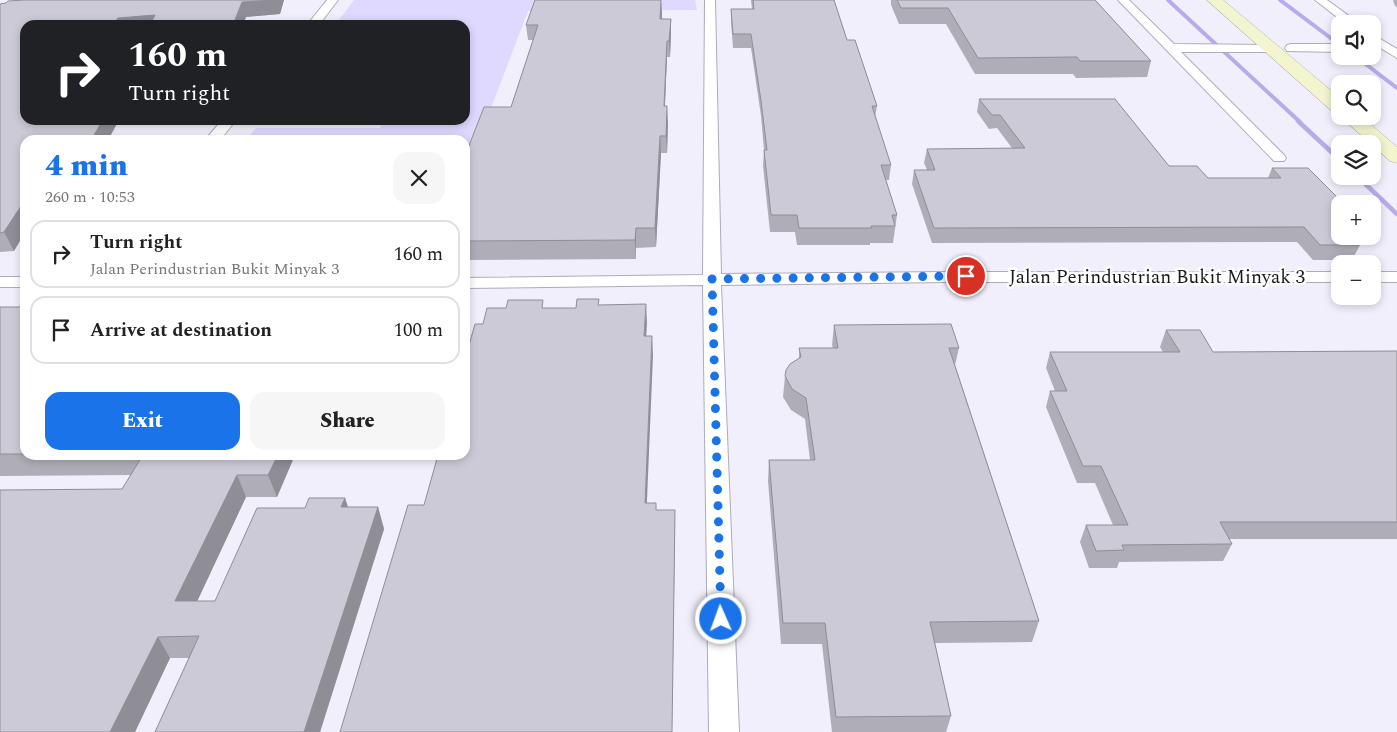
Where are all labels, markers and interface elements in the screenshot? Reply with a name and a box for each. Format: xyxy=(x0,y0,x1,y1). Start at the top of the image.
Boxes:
map controls xyxy=(1331,15,1381,305)
button: sound xyxy=(1331,15,1381,65)
text: 160 m xyxy=(128,29,227,82)
icon: right xyxy=(45,40,110,105)
button: search xyxy=(1331,75,1381,125)
text: Turn right xyxy=(128,77,230,110)
button: layers xyxy=(1331,135,1381,185)
text: 4 min xyxy=(45,143,128,189)
button: close xyxy=(393,152,445,204)
text: 260 m · 10:53 xyxy=(45,185,135,209)
button: + xyxy=(1331,195,1381,245)
text: Turn right xyxy=(90,228,183,257)
icon: right xyxy=(47,240,75,268)
text: 160 m xyxy=(393,240,443,269)
pin xyxy=(945,255,987,297)
button: − xyxy=(1331,255,1381,305)
text: Jalan Perindustrian Bukit Minyak 3 xyxy=(90,257,339,281)
icon: arrive xyxy=(952,262,980,290)
street label: Jalan Perindustrian Bukit Minyak 3 xyxy=(1009,263,1306,292)
icon: arrive xyxy=(47,316,75,344)
text: Arrive at destination xyxy=(90,316,272,345)
text: 100 m xyxy=(393,316,443,345)
button: Exit xyxy=(45,392,240,450)
button: Share xyxy=(250,392,445,450)
position arrow xyxy=(694,592,746,644)

